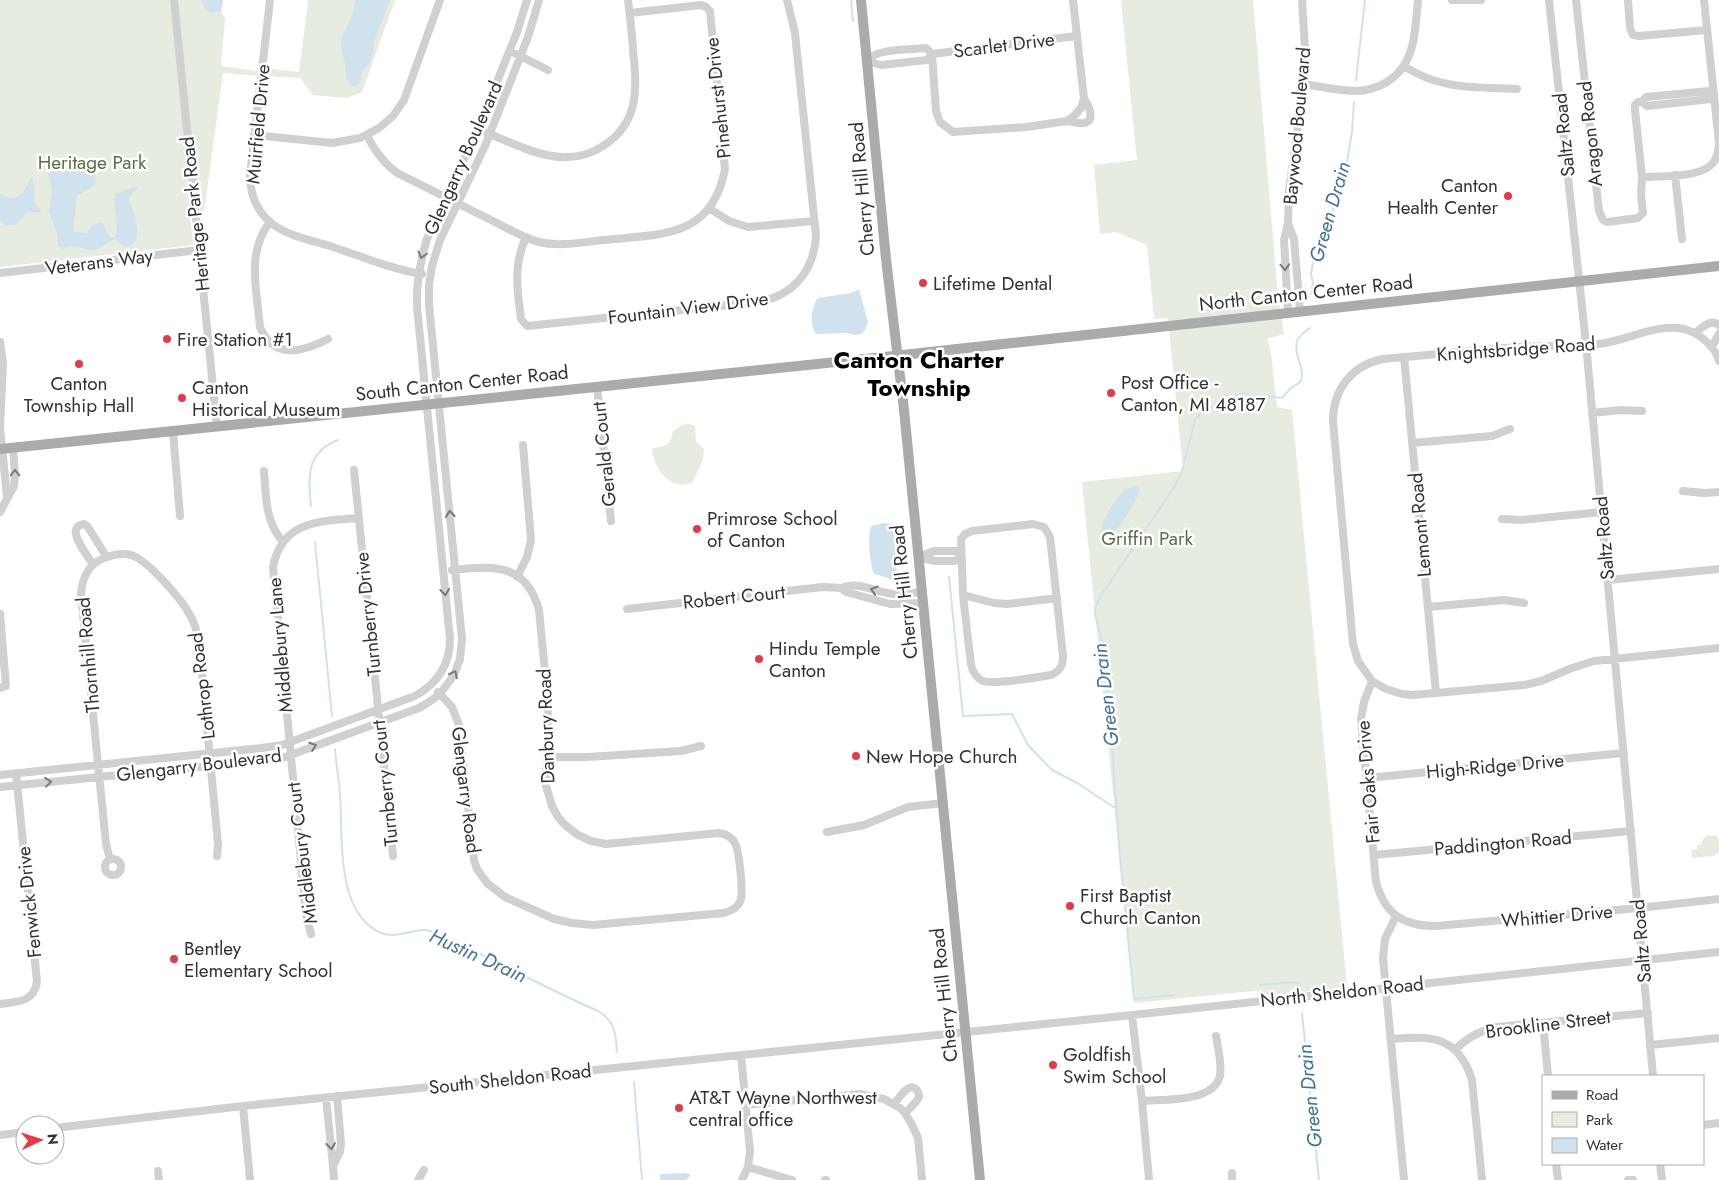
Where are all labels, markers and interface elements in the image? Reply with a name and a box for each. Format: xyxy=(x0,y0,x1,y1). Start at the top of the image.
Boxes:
street label: Scarlet Drive xyxy=(952,25,1056,65)
street label: Pinehurst Drive xyxy=(698,36,738,160)
street label: Baywood Boulevard xyxy=(1277,46,1317,206)
street label: Muirfield Drive xyxy=(239,63,277,185)
street label: Glengarry Boulevard xyxy=(417,77,509,239)
street label: Aragon Road xyxy=(1571,80,1609,188)
street label: Saltz Road xyxy=(1546,92,1582,178)
street label: Cherry Hill Road xyxy=(843,121,881,257)
street label: Heritage Park Road xyxy=(173,135,217,293)
park label: Heritage Park xyxy=(38,149,147,176)
water label: Green Drain xyxy=(1302,158,1358,266)
place label: Canton Health Center xyxy=(1387,172,1498,221)
marker: Canton Health Center xyxy=(1502,190,1514,202)
street label: Veterans Way xyxy=(44,242,155,282)
one-way arrow xyxy=(418,251,428,259)
one-way arrow xyxy=(1280,264,1291,272)
street label: North Canton Center Road xyxy=(1198,268,1414,318)
place label: Lifetime Dental xyxy=(933,270,1052,297)
marker: Lifetime Dental xyxy=(917,277,929,289)
street label: Fountain View Drive xyxy=(606,285,770,331)
place label: Fire Station #1 xyxy=(177,326,293,353)
street label: Knightsbridge Road xyxy=(1436,330,1596,368)
marker: Fire Station #1 xyxy=(161,333,173,345)
district label: Canton Charter Township xyxy=(834,342,1005,405)
marker: Canton Township Hall xyxy=(73,358,85,370)
street label: South Canton Center Road xyxy=(354,358,570,408)
place label: Post Office - Canton, MI 48187 xyxy=(1121,369,1265,418)
place label: Canton Township Hall xyxy=(24,370,134,419)
place label: Canton Historical Museum xyxy=(192,374,340,423)
marker: Post Office - Canton, MI 48187 xyxy=(1105,387,1117,399)
marker: Canton Historical Museum xyxy=(176,392,188,404)
street label: Gerald Court xyxy=(585,400,623,508)
one-way arrow xyxy=(10,469,20,477)
street label: Lemont Road xyxy=(1402,472,1438,578)
street label: Saltz Road xyxy=(1587,495,1621,581)
place label: Primrose School of Canton xyxy=(707,505,838,554)
one-way arrow xyxy=(445,510,456,518)
marker: Primrose School of Canton xyxy=(691,523,703,535)
street label: Cherry Hill Road xyxy=(884,524,924,660)
park label: Griffin Park xyxy=(1101,525,1193,552)
street label: Turnberry Drive xyxy=(348,551,388,677)
street label: Middlebury Lane xyxy=(261,576,299,714)
street label: Robert Court xyxy=(681,578,787,616)
one-way arrow xyxy=(870,585,878,595)
one-way arrow xyxy=(440,589,451,597)
street label: Thornhill Road xyxy=(69,596,107,714)
street label: Lothrop Road xyxy=(182,631,222,741)
place label: Hindu Temple Canton xyxy=(769,635,881,684)
water label: Green Drain xyxy=(1085,642,1127,748)
marker: Hindu Temple Canton xyxy=(753,653,765,665)
street label: Danbury Road xyxy=(531,668,561,784)
one-way arrow xyxy=(448,671,458,680)
street label: Turnberry Court xyxy=(365,718,405,847)
street label: Fair Oaks Drive xyxy=(1349,719,1387,845)
street label: Glengarry Road xyxy=(445,725,487,855)
street label: Glengarry Boulevard xyxy=(115,741,283,789)
one-way arrow xyxy=(308,742,317,752)
place label: New Hope Church xyxy=(866,743,1017,770)
street label: High-Ridge Drive xyxy=(1425,747,1565,785)
marker: New Hope Church xyxy=(850,750,862,762)
one-way arrow xyxy=(45,777,53,788)
street label: Middlebury Court xyxy=(280,780,324,925)
street label: Paddington Road xyxy=(1433,824,1573,862)
street label: Fenwick Drive xyxy=(10,845,48,959)
place label: First Baptist Church Canton xyxy=(1080,882,1201,931)
street label: Whittier Drive xyxy=(1500,898,1614,934)
street label: Saltz Road xyxy=(1624,898,1658,984)
marker: First Baptist Church Canton xyxy=(1064,900,1076,912)
water label: Hustin Drain xyxy=(425,922,531,990)
street label: Cherry Hill Road xyxy=(924,927,964,1063)
place label: Bentley Elementary School xyxy=(184,935,333,984)
marker: Bentley Elementary School xyxy=(168,953,180,965)
street label: North Sheldon Road xyxy=(1259,970,1425,1014)
street label: Brookline Street xyxy=(1484,1003,1613,1045)
place label: Goldfish Swim School xyxy=(1063,1041,1166,1090)
water label: Green Drain xyxy=(1290,1043,1330,1149)
street label: South Sheldon Road xyxy=(427,1057,593,1101)
marker: Goldfish Swim School xyxy=(1047,1059,1059,1071)
legend xyxy=(1542,1075,1704,1165)
place label: AT&T Wayne Northwest central office xyxy=(689,1084,877,1133)
text: Road xyxy=(1586,1084,1618,1106)
marker: AT&T Wayne Northwest central office xyxy=(673,1102,685,1114)
text: Park xyxy=(1586,1109,1613,1131)
north arrow xyxy=(15,1115,65,1165)
text: N xyxy=(43,1133,63,1145)
text: Water xyxy=(1586,1134,1624,1156)
one-way arrow xyxy=(325,1142,336,1150)

